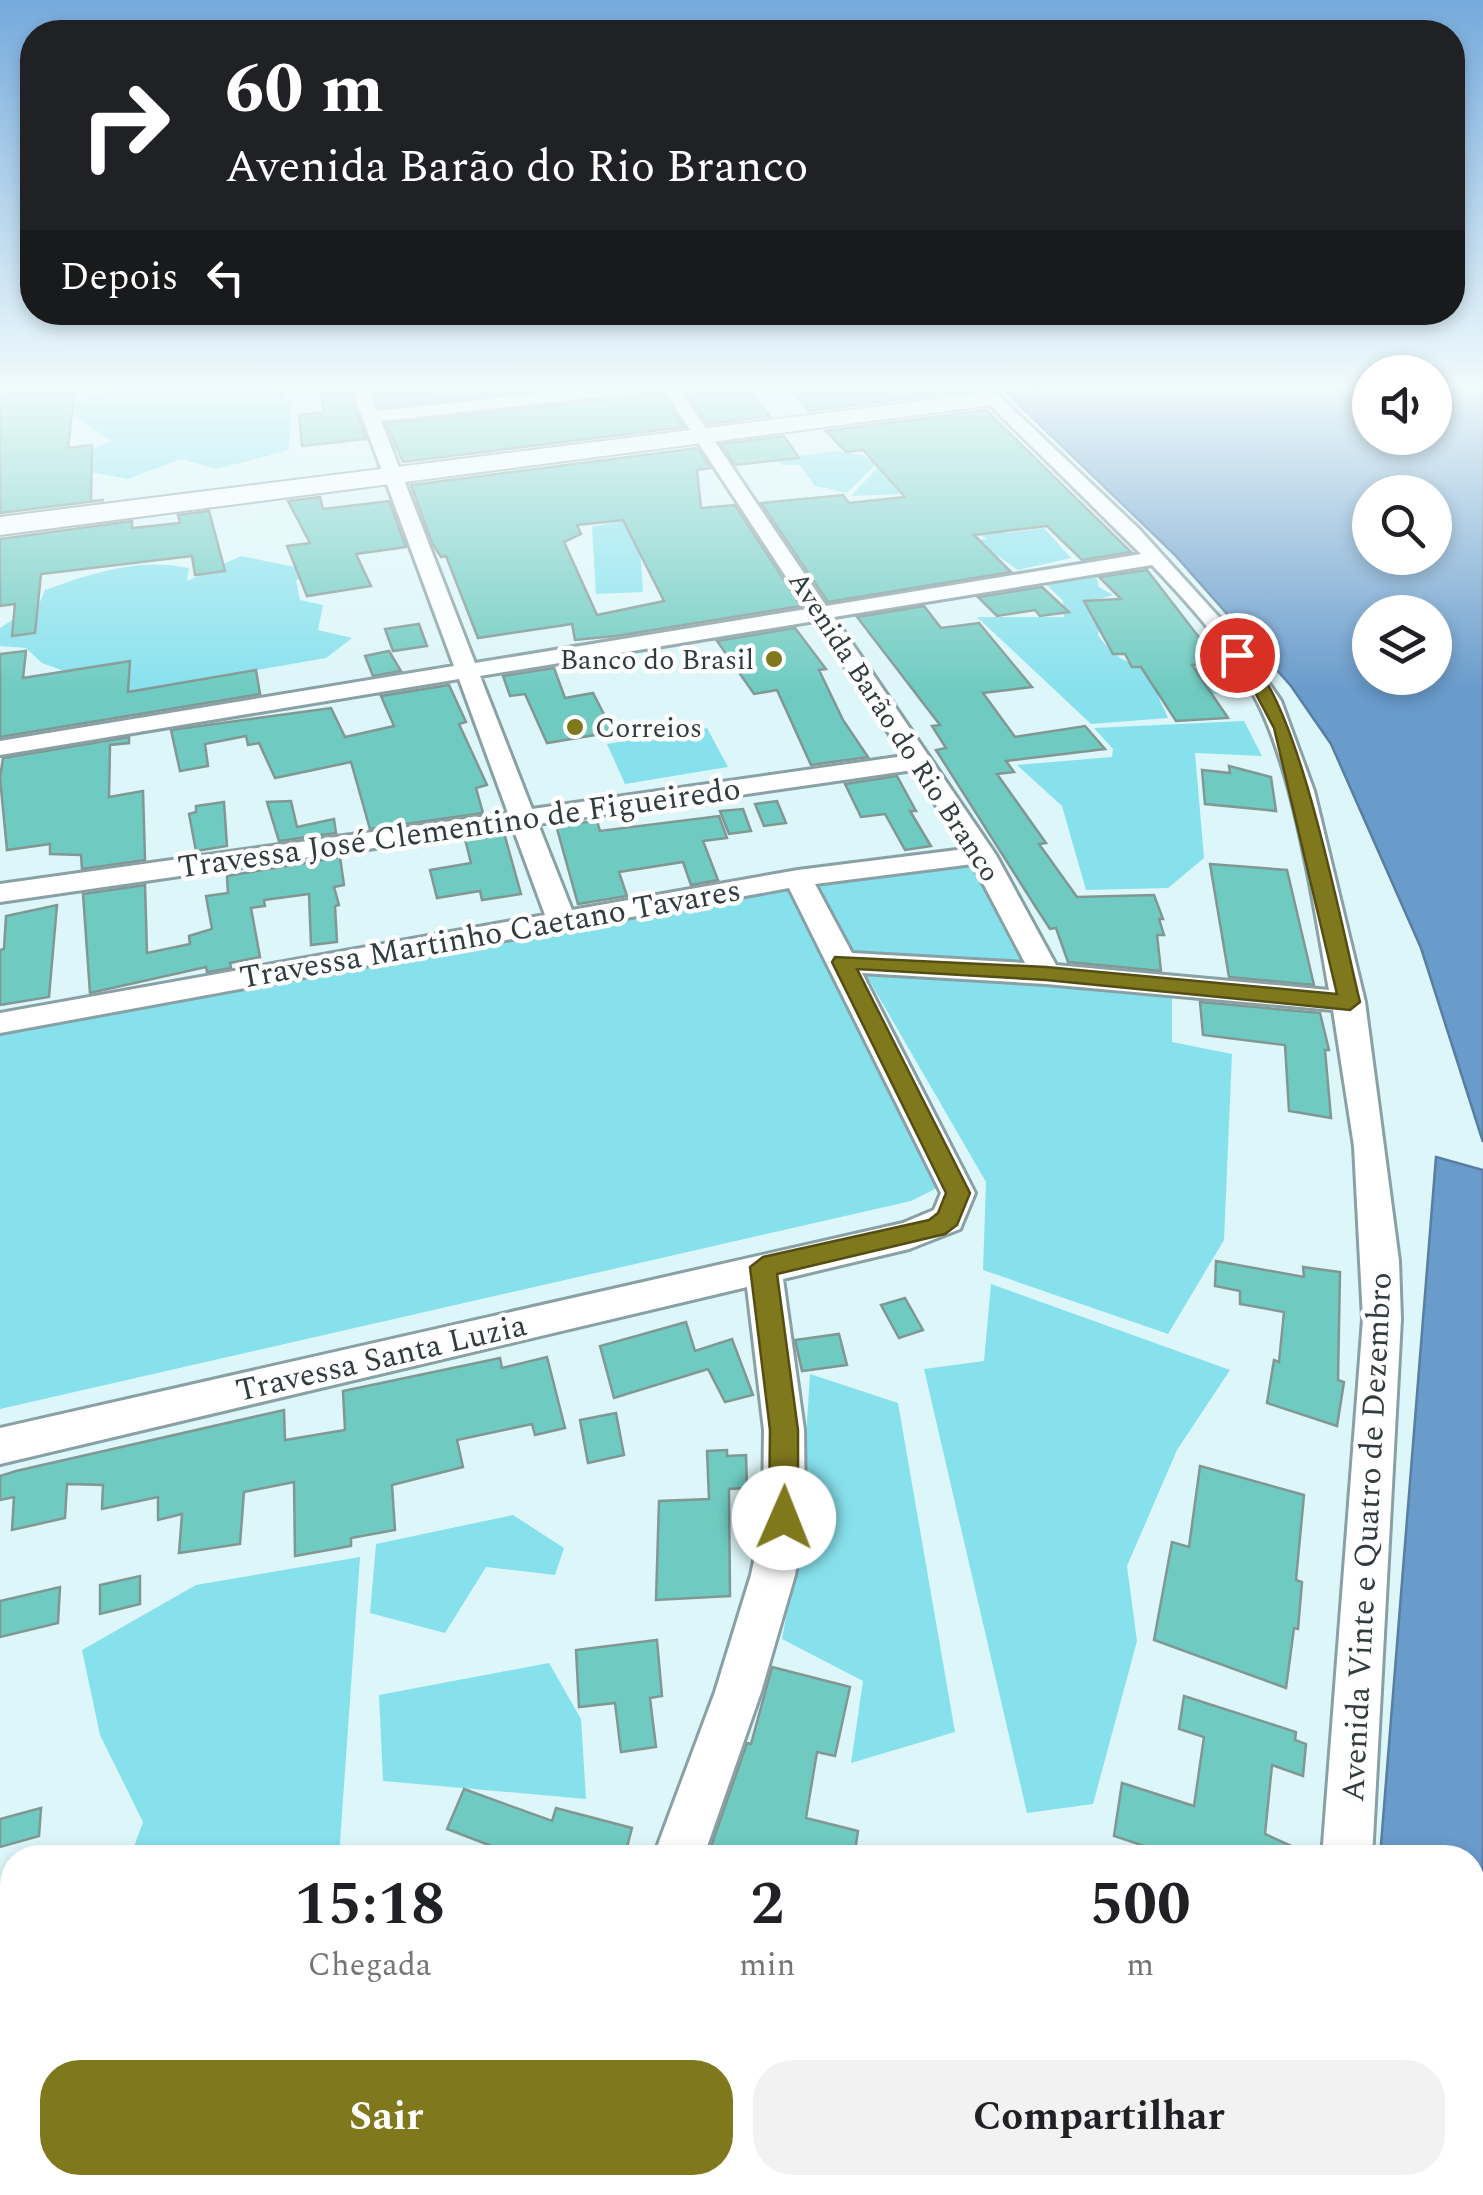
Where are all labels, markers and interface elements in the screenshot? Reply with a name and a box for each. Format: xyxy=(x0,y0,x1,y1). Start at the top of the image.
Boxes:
text: 60 m xyxy=(225,37,384,143)
icon: right xyxy=(60,60,190,190)
text: Avenida Barão do Rio Branco xyxy=(225,133,808,202)
text: Depois xyxy=(60,249,178,307)
icon: left xyxy=(198,250,253,305)
map controls xyxy=(1352,355,1452,695)
button: sound xyxy=(1352,355,1452,455)
button: search xyxy=(1352,475,1452,575)
street label: Avenida Barão do Rio Branco xyxy=(777,563,1011,891)
button: layers xyxy=(1352,595,1452,695)
pin xyxy=(1195,613,1280,698)
icon: arrive xyxy=(1210,628,1265,683)
place label: Banco do Brasil xyxy=(560,639,754,682)
marker: Banco do Brasil xyxy=(763,648,785,670)
place label: Correios xyxy=(595,707,702,750)
marker: Correios xyxy=(564,716,586,738)
street label: Travessa José Clementino de Figueiredo xyxy=(175,765,744,892)
street label: Travessa Martinho Caetano Tavares xyxy=(236,866,745,1003)
street label: Avenida Vinte e Quatro de Dezembro xyxy=(1329,1271,1406,1803)
street label: Travessa Santa Luzia xyxy=(231,1301,532,1416)
position arrow xyxy=(732,1466,836,1570)
text: 15:18 xyxy=(294,1859,445,1951)
text: 2 xyxy=(751,1859,784,1951)
text: 500 xyxy=(1090,1859,1191,1951)
text: Chegada xyxy=(308,1941,432,1990)
text: min xyxy=(739,1941,795,1990)
text: m xyxy=(1126,1941,1154,1990)
button: Sair xyxy=(40,2060,733,2175)
button: Compartilhar xyxy=(753,2060,1445,2175)

